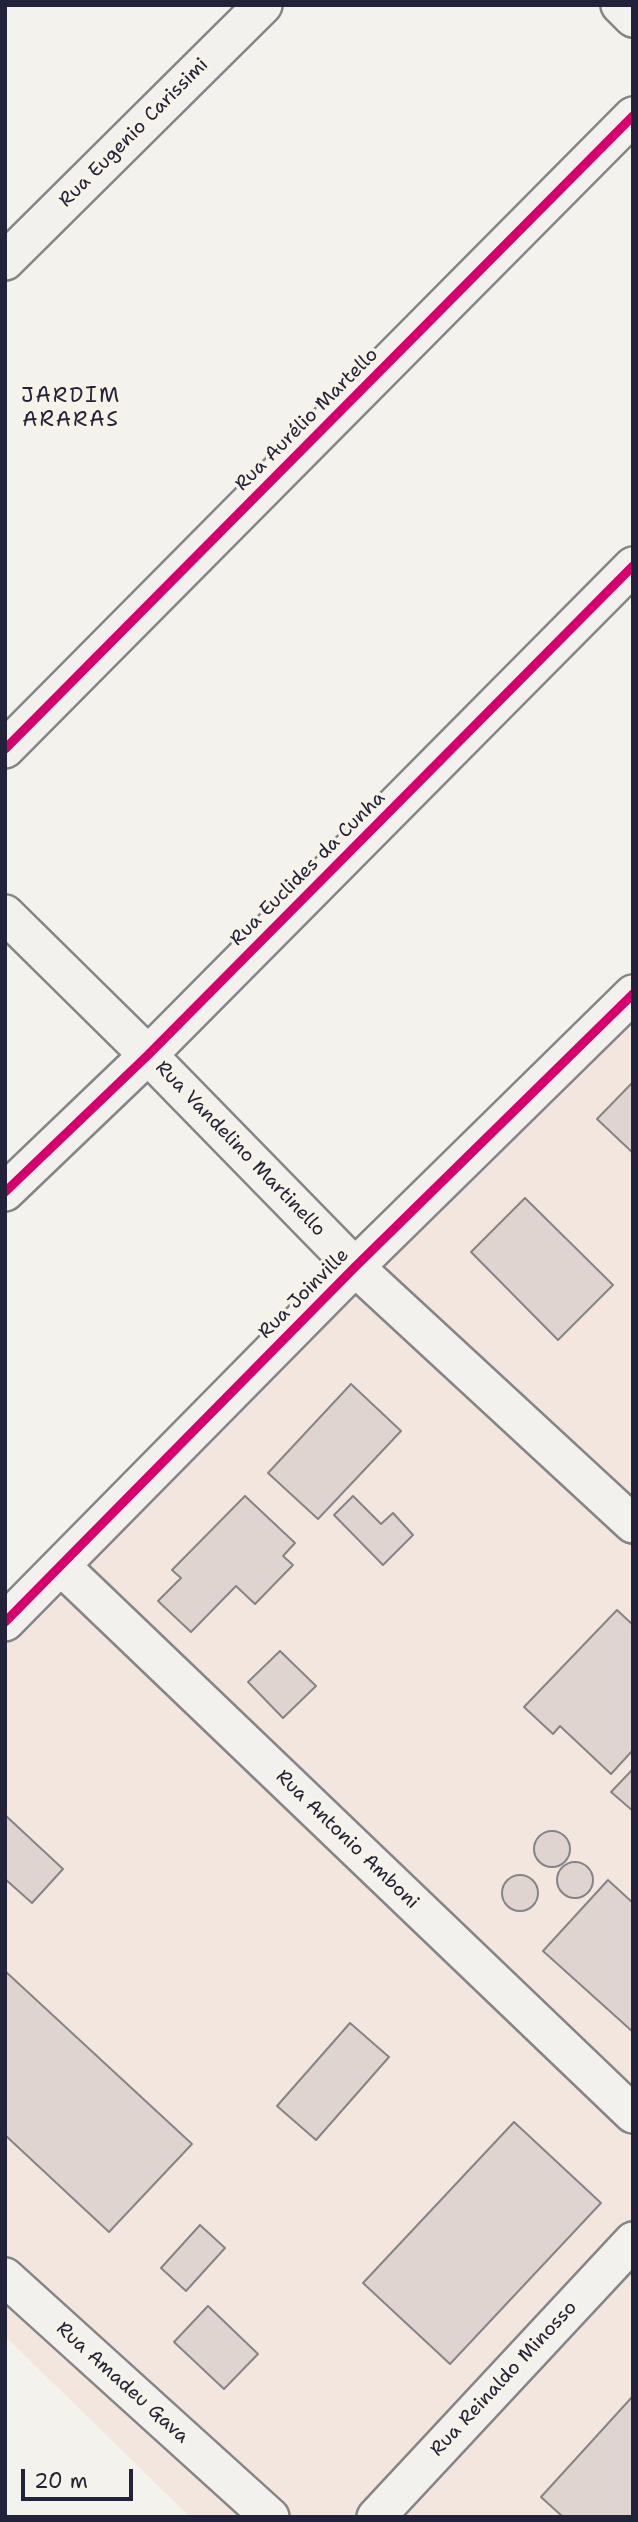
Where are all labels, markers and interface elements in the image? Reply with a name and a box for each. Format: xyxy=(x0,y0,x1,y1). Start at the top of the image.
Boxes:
street label: Rua Eugenio Carissimi xyxy=(55,54,213,212)
street label: Rua Aurélio Martello xyxy=(231,344,383,496)
district label: JARDIM ARARAS xyxy=(22,384,120,434)
street label: Rua Euclides da Cunha xyxy=(226,787,390,951)
street label: Rua Vandelino Martinello xyxy=(150,1057,330,1241)
street label: Rua Joinville xyxy=(254,1244,354,1344)
street label: Rua Antonio Amboni xyxy=(271,1766,423,1914)
street label: Rua Reinaldo Minosso xyxy=(426,2297,582,2461)
street label: Rua Amadeu Gava xyxy=(51,2318,193,2448)
scale bar xyxy=(24,2456,136,2500)
text: 20 m xyxy=(34,2467,88,2495)

